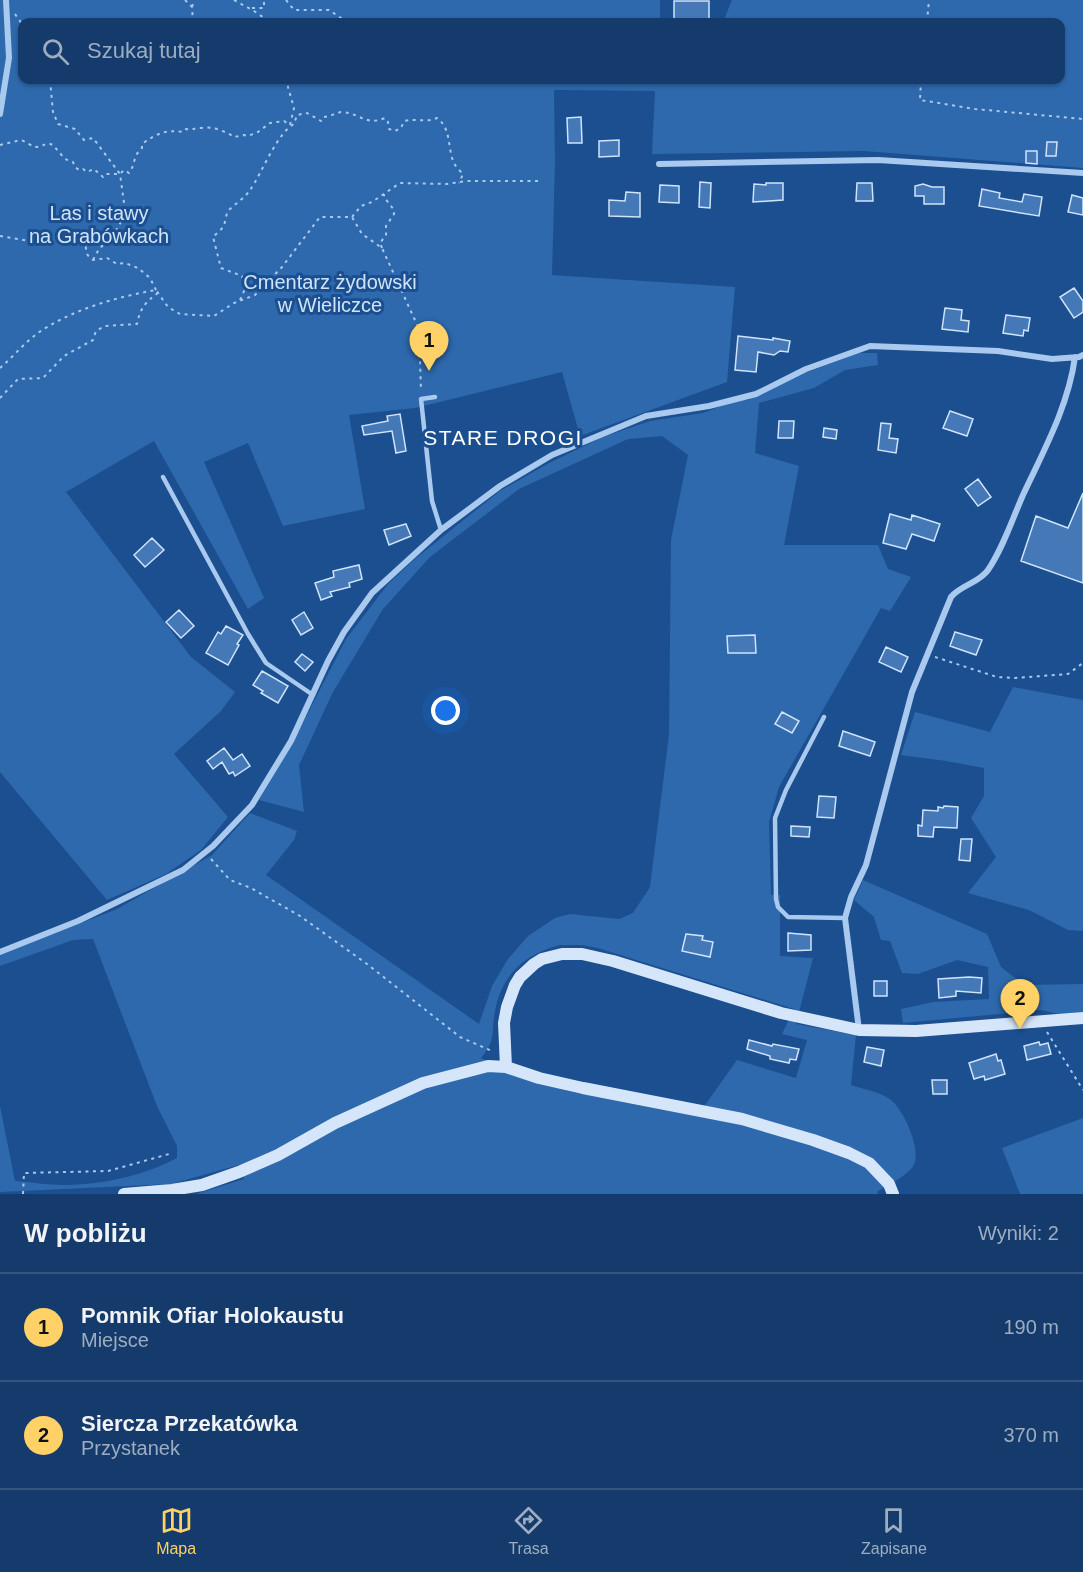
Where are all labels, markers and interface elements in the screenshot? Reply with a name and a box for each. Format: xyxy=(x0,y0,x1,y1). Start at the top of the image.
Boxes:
search box xyxy=(18,18,1065,84)
icon: search xyxy=(39,35,72,68)
text: Szukaj tutaj xyxy=(87,38,201,63)
park label: Las i stawy na Grabówkach xyxy=(29,202,169,247)
park label: Cmentarz żydowski w Wieliczce xyxy=(243,271,417,316)
pin: 1 xyxy=(410,322,448,371)
district label: STARE DROGI xyxy=(423,426,583,449)
your location xyxy=(431,696,460,725)
pin: 2 xyxy=(1000,980,1040,1029)
text: W pobliżu xyxy=(24,1218,147,1248)
text: Wyniki: 2 xyxy=(978,1222,1059,1244)
text: Pomnik Ofiar Holokaustu xyxy=(81,1303,344,1328)
text: 1 xyxy=(38,1316,49,1338)
text: 190 m xyxy=(1003,1316,1059,1338)
text: Miejsce xyxy=(81,1329,149,1351)
text: Siercza Przekatówka xyxy=(81,1411,297,1436)
text: 2 xyxy=(38,1424,49,1446)
text: 370 m xyxy=(1003,1424,1059,1446)
text: Przystanek xyxy=(81,1437,180,1459)
tab: Mapa xyxy=(156,1504,196,1558)
tab: Trasa xyxy=(508,1504,549,1558)
tab: Zapisane xyxy=(861,1504,927,1558)

